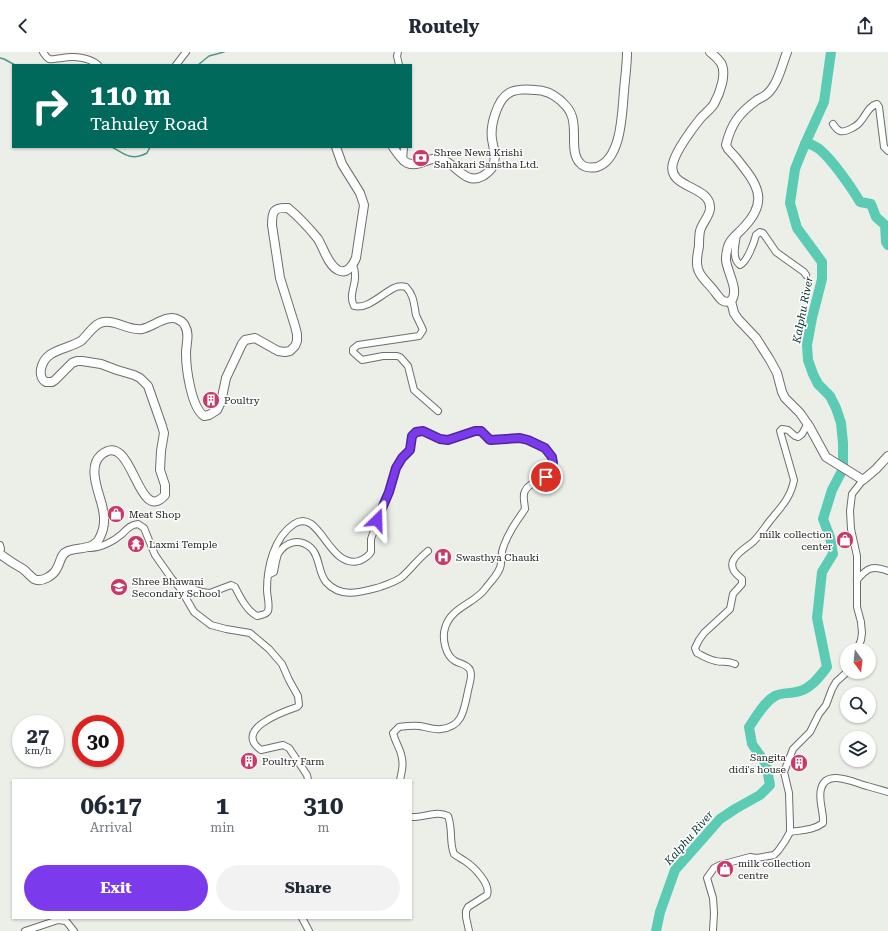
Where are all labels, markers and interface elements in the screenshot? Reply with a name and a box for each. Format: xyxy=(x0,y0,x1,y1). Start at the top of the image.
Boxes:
icon: back xyxy=(12,15,34,37)
icon: share xyxy=(854,15,876,37)
text: Routely xyxy=(409,16,479,37)
text: 110 m xyxy=(90,79,171,112)
icon: right xyxy=(24,80,76,132)
text: Tahuley Road xyxy=(90,113,208,134)
place label: Shree Newa Krishi Sahakari Sanstha Ltd. xyxy=(434,147,539,170)
bank icon: Shree Newa Krishi Sahakari Sanstha Ltd. xyxy=(411,148,431,168)
water label: Kalphu River xyxy=(790,275,816,345)
building icon: Poultry xyxy=(201,390,221,410)
place label: Poultry xyxy=(224,395,260,406)
pin xyxy=(529,460,563,494)
icon: arrive xyxy=(535,466,557,488)
position arrow xyxy=(356,499,398,541)
shop icon: Meat Shop xyxy=(106,504,126,524)
place label: Meat Shop xyxy=(129,509,181,520)
place label: milk collection center xyxy=(759,529,833,552)
shop icon: milk collection center xyxy=(835,530,855,550)
temple icon: Laxmi Temple xyxy=(126,534,146,554)
place label: Laxmi Temple xyxy=(149,539,218,550)
hospital icon: Swasthya Chauki xyxy=(433,547,453,567)
place label: Swasthya Chauki xyxy=(456,552,539,563)
place label: Shree Bhawani Secondary School xyxy=(132,576,220,599)
school or university icon: Shree Bhawani Secondary School xyxy=(109,577,129,597)
north arrow xyxy=(840,643,876,679)
map controls xyxy=(840,643,876,767)
button: search xyxy=(840,687,876,723)
speed limit sign: 30 xyxy=(72,715,124,767)
text: 27 xyxy=(27,724,49,748)
button: layers xyxy=(840,731,876,767)
text: km/h xyxy=(25,745,51,756)
building icon: Poultry Farm xyxy=(239,751,259,771)
place label: Sangita didi's house xyxy=(729,752,787,775)
building icon: Sangita didi's house xyxy=(789,753,809,773)
place label: Poultry Farm xyxy=(262,756,324,767)
text: 06:17 xyxy=(81,792,142,820)
text: 1 xyxy=(216,792,229,820)
text: 310 xyxy=(303,792,344,820)
water label: Kalphu River xyxy=(661,808,716,868)
text: Arrival xyxy=(90,820,132,835)
text: min xyxy=(210,820,235,835)
text: m xyxy=(317,820,329,835)
place label: milk collection centre xyxy=(738,858,811,881)
shop icon: milk collection centre xyxy=(715,859,735,879)
button: Exit xyxy=(24,865,208,911)
button: Share xyxy=(216,865,400,911)

